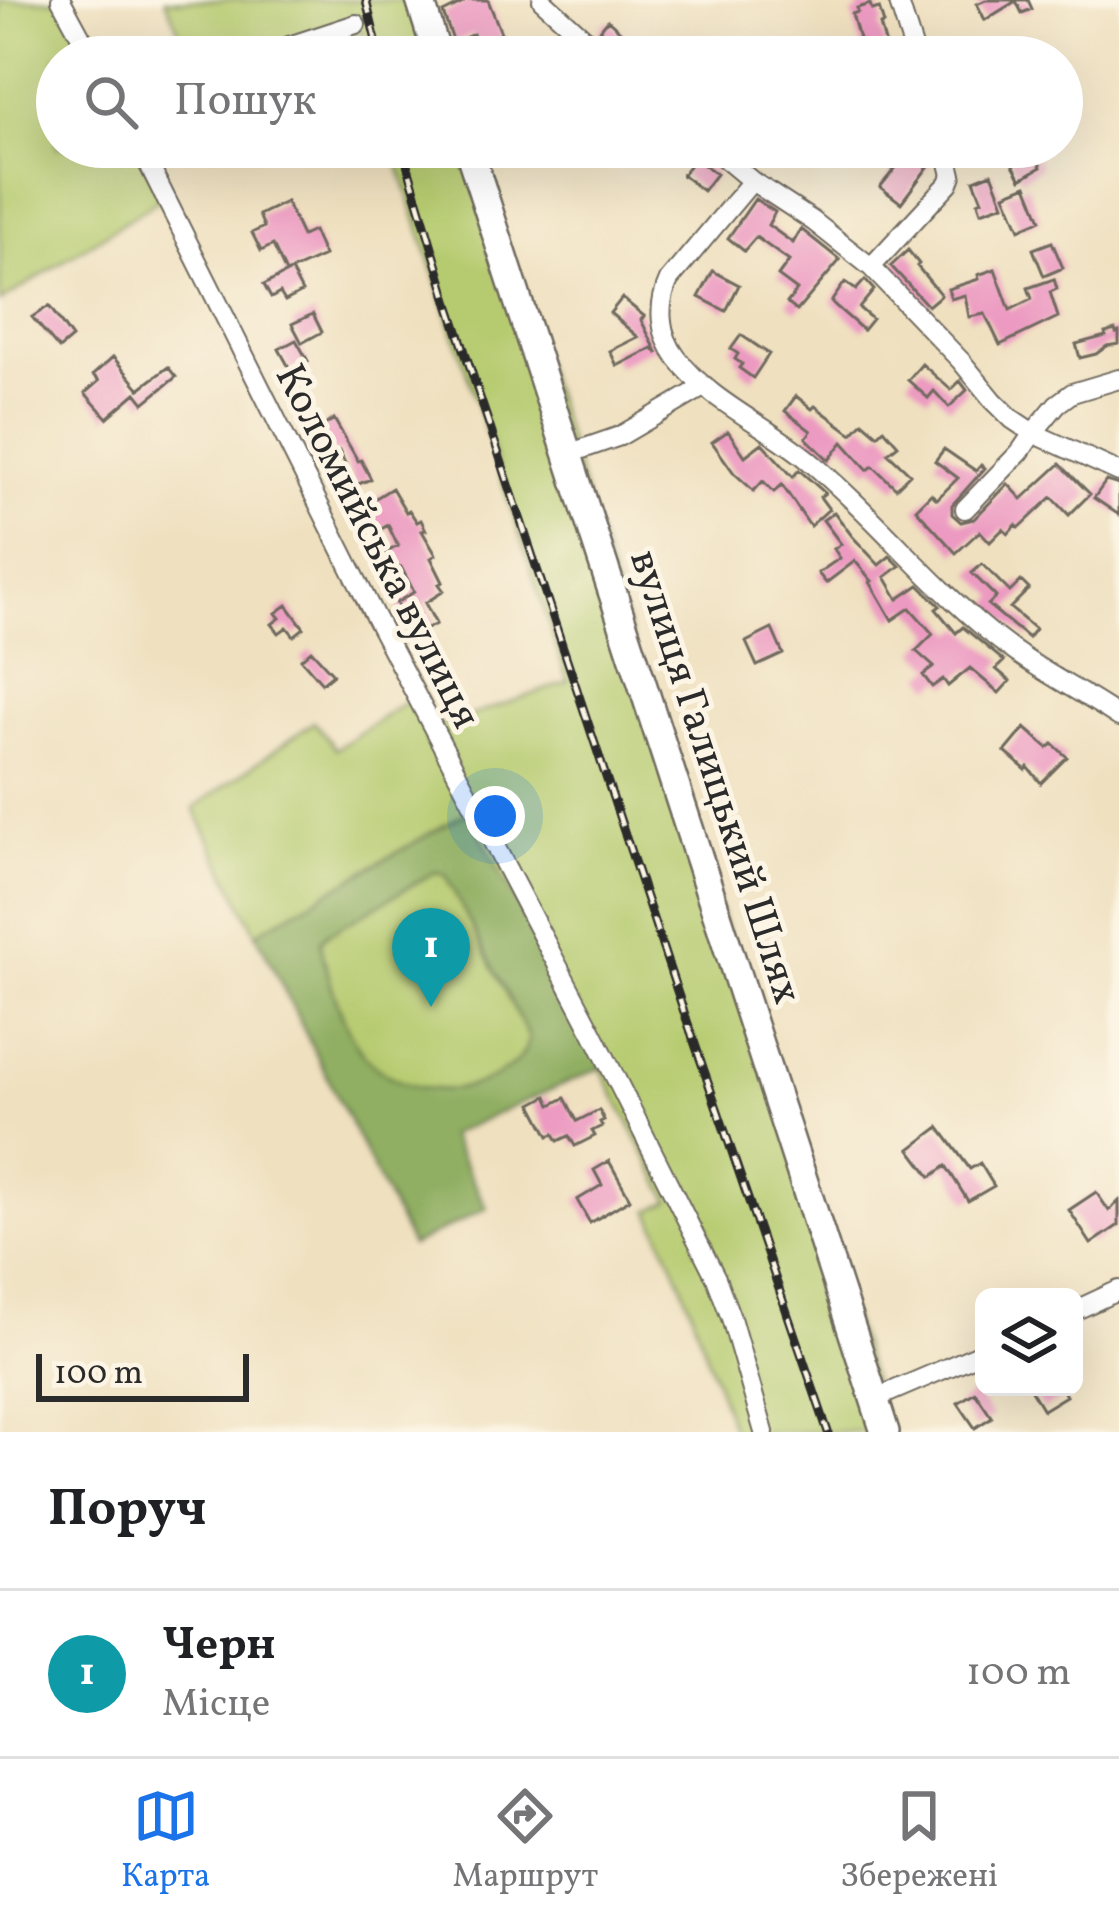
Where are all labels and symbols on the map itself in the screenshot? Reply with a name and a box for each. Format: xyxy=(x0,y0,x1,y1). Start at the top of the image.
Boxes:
street label: Коломийська вулиця xyxy=(258,355,494,740)
street label: вулиця Галицький Шлях xyxy=(612,543,815,1012)
your location xyxy=(465,786,525,846)
pin: 1 xyxy=(392,908,470,1007)
scale bar xyxy=(36,1348,249,1401)

